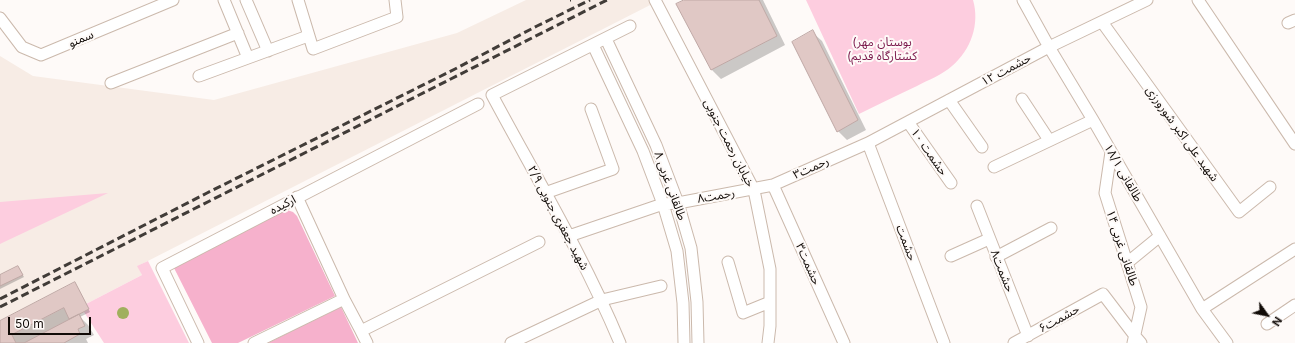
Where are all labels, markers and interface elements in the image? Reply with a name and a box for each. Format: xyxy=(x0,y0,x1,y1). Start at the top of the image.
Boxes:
street label: سمنو xyxy=(66,27,96,51)
park label: (بوستان مهر (کشتارگاه قدیم xyxy=(847,35,917,63)
street label: حشمت ۱۲ xyxy=(979,51,1033,89)
street label: شهید علی اکبر شورورزی xyxy=(1143,83,1221,185)
street label: خیابان رحمت جنوبی xyxy=(701,97,757,189)
street label: حشمت ۱۰ xyxy=(907,126,951,178)
street label: طالقانی ۱۸/۱ xyxy=(1101,141,1145,205)
street label: طالقانی غربی ۸ xyxy=(651,150,689,222)
street label: رحمت۳ xyxy=(791,154,831,182)
street label: شهید جعفری جنوبی ۲/۹ xyxy=(524,163,592,273)
street label: رحمت۸ xyxy=(696,186,736,206)
street label: ارکیده xyxy=(268,192,298,218)
street label: طالقانی غربی ۱۴ xyxy=(1103,208,1141,288)
street label: حشمت xyxy=(893,223,919,263)
street label: حشمت۳ xyxy=(792,241,824,287)
street label: حشمت۸ xyxy=(987,248,1017,294)
north arrow xyxy=(1247,295,1287,335)
street label: حشمت۶ xyxy=(1036,302,1082,336)
scale bar xyxy=(10,309,93,335)
text: N xyxy=(1269,314,1285,329)
text: 50 m xyxy=(15,316,44,331)

